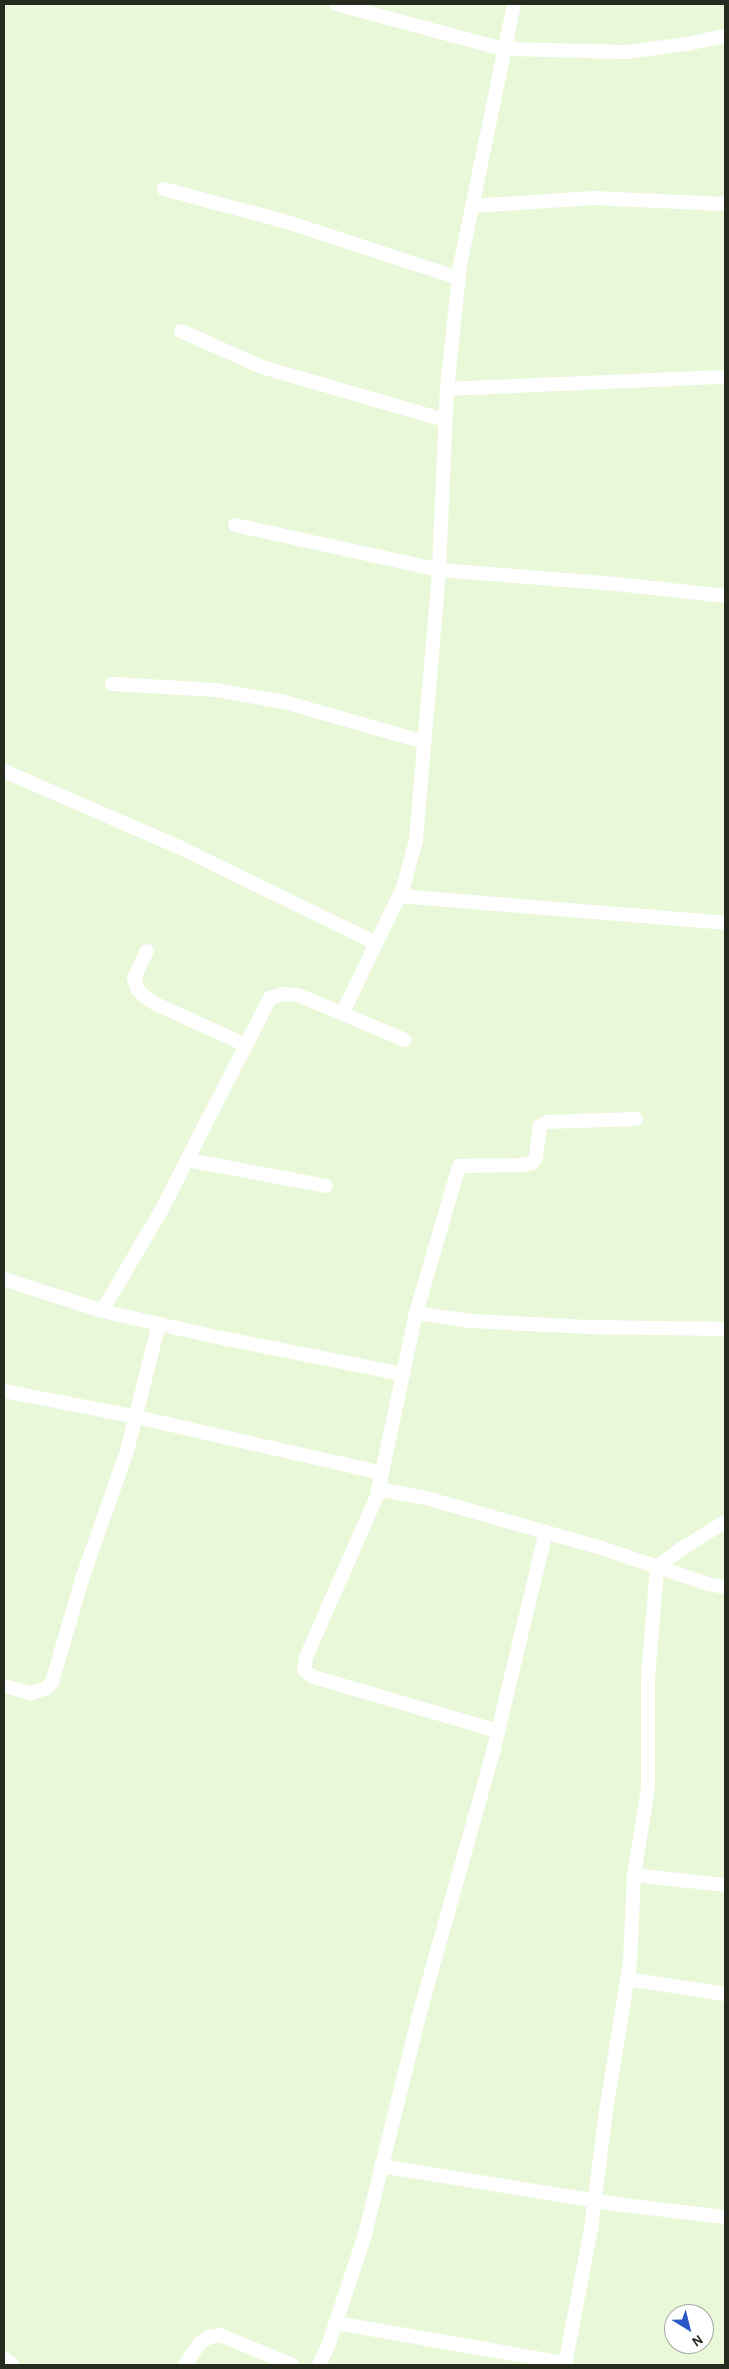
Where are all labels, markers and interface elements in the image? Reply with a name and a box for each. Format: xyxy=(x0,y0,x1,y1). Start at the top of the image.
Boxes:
north arrow xyxy=(664,2304,714,2354)
text: N xyxy=(689,2332,705,2349)

